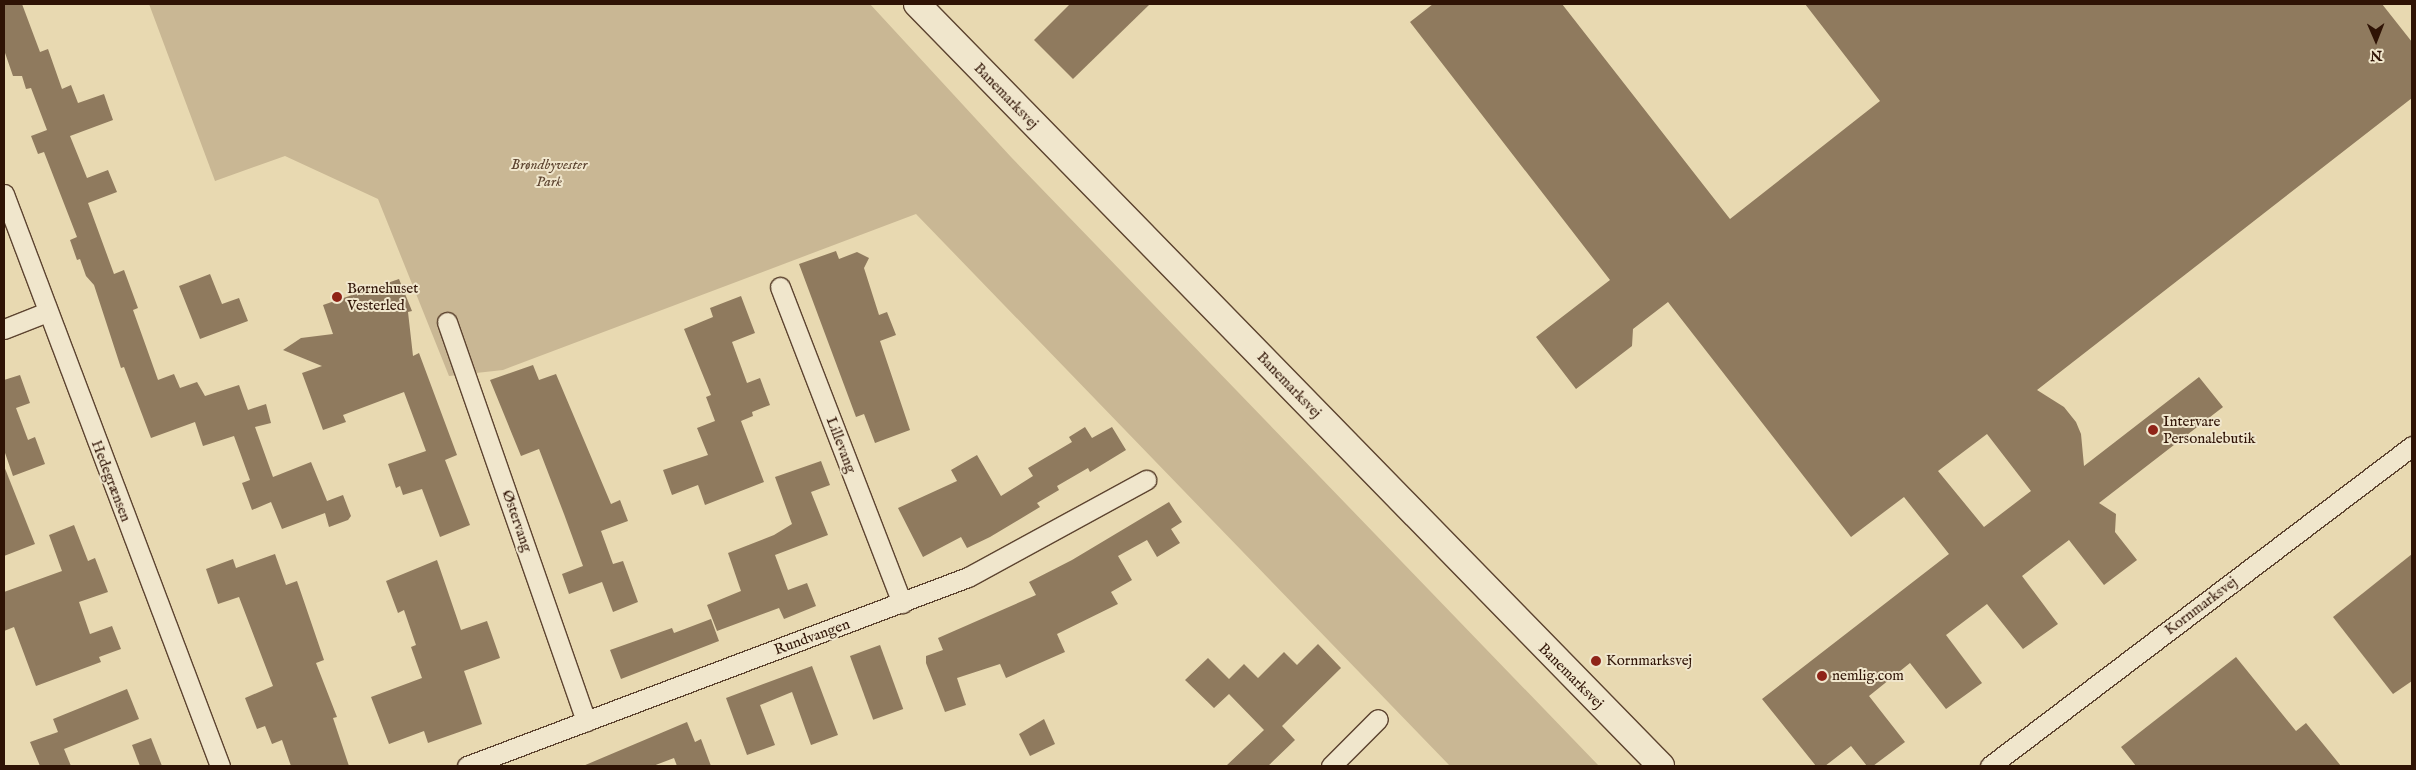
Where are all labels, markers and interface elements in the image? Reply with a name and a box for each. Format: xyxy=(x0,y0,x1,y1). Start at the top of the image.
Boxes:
north arrow xyxy=(2351,15,2401,65)
text: N xyxy=(2370,46,2382,64)
street label: Banemarksvej xyxy=(970,59,1042,133)
park label: Brøndbyvester Park xyxy=(511,155,587,190)
place label: Børnehuset Vesterled xyxy=(347,279,418,314)
marker: Børnehuset Vesterled xyxy=(331,291,343,303)
street label: Banemarksvej xyxy=(1253,348,1325,422)
place label: Intervare Personalebutik xyxy=(2163,412,2255,447)
street label: Lillevang xyxy=(822,414,860,476)
marker: Intervare Personalebutik xyxy=(2147,424,2159,436)
street label: Hedegrænsen xyxy=(87,438,135,524)
street label: Østervang xyxy=(498,488,536,554)
street label: Kornmarksvej xyxy=(2161,573,2241,639)
street label: Rundvangen xyxy=(772,615,852,659)
street label: Banemarksvej xyxy=(1535,640,1607,712)
place label: Kornmarksvej xyxy=(1606,652,1692,670)
marker: Kornmarksvej xyxy=(1590,655,1602,667)
place label: nemlig.com xyxy=(1832,667,1904,685)
marker: nemlig.com xyxy=(1816,670,1828,682)

